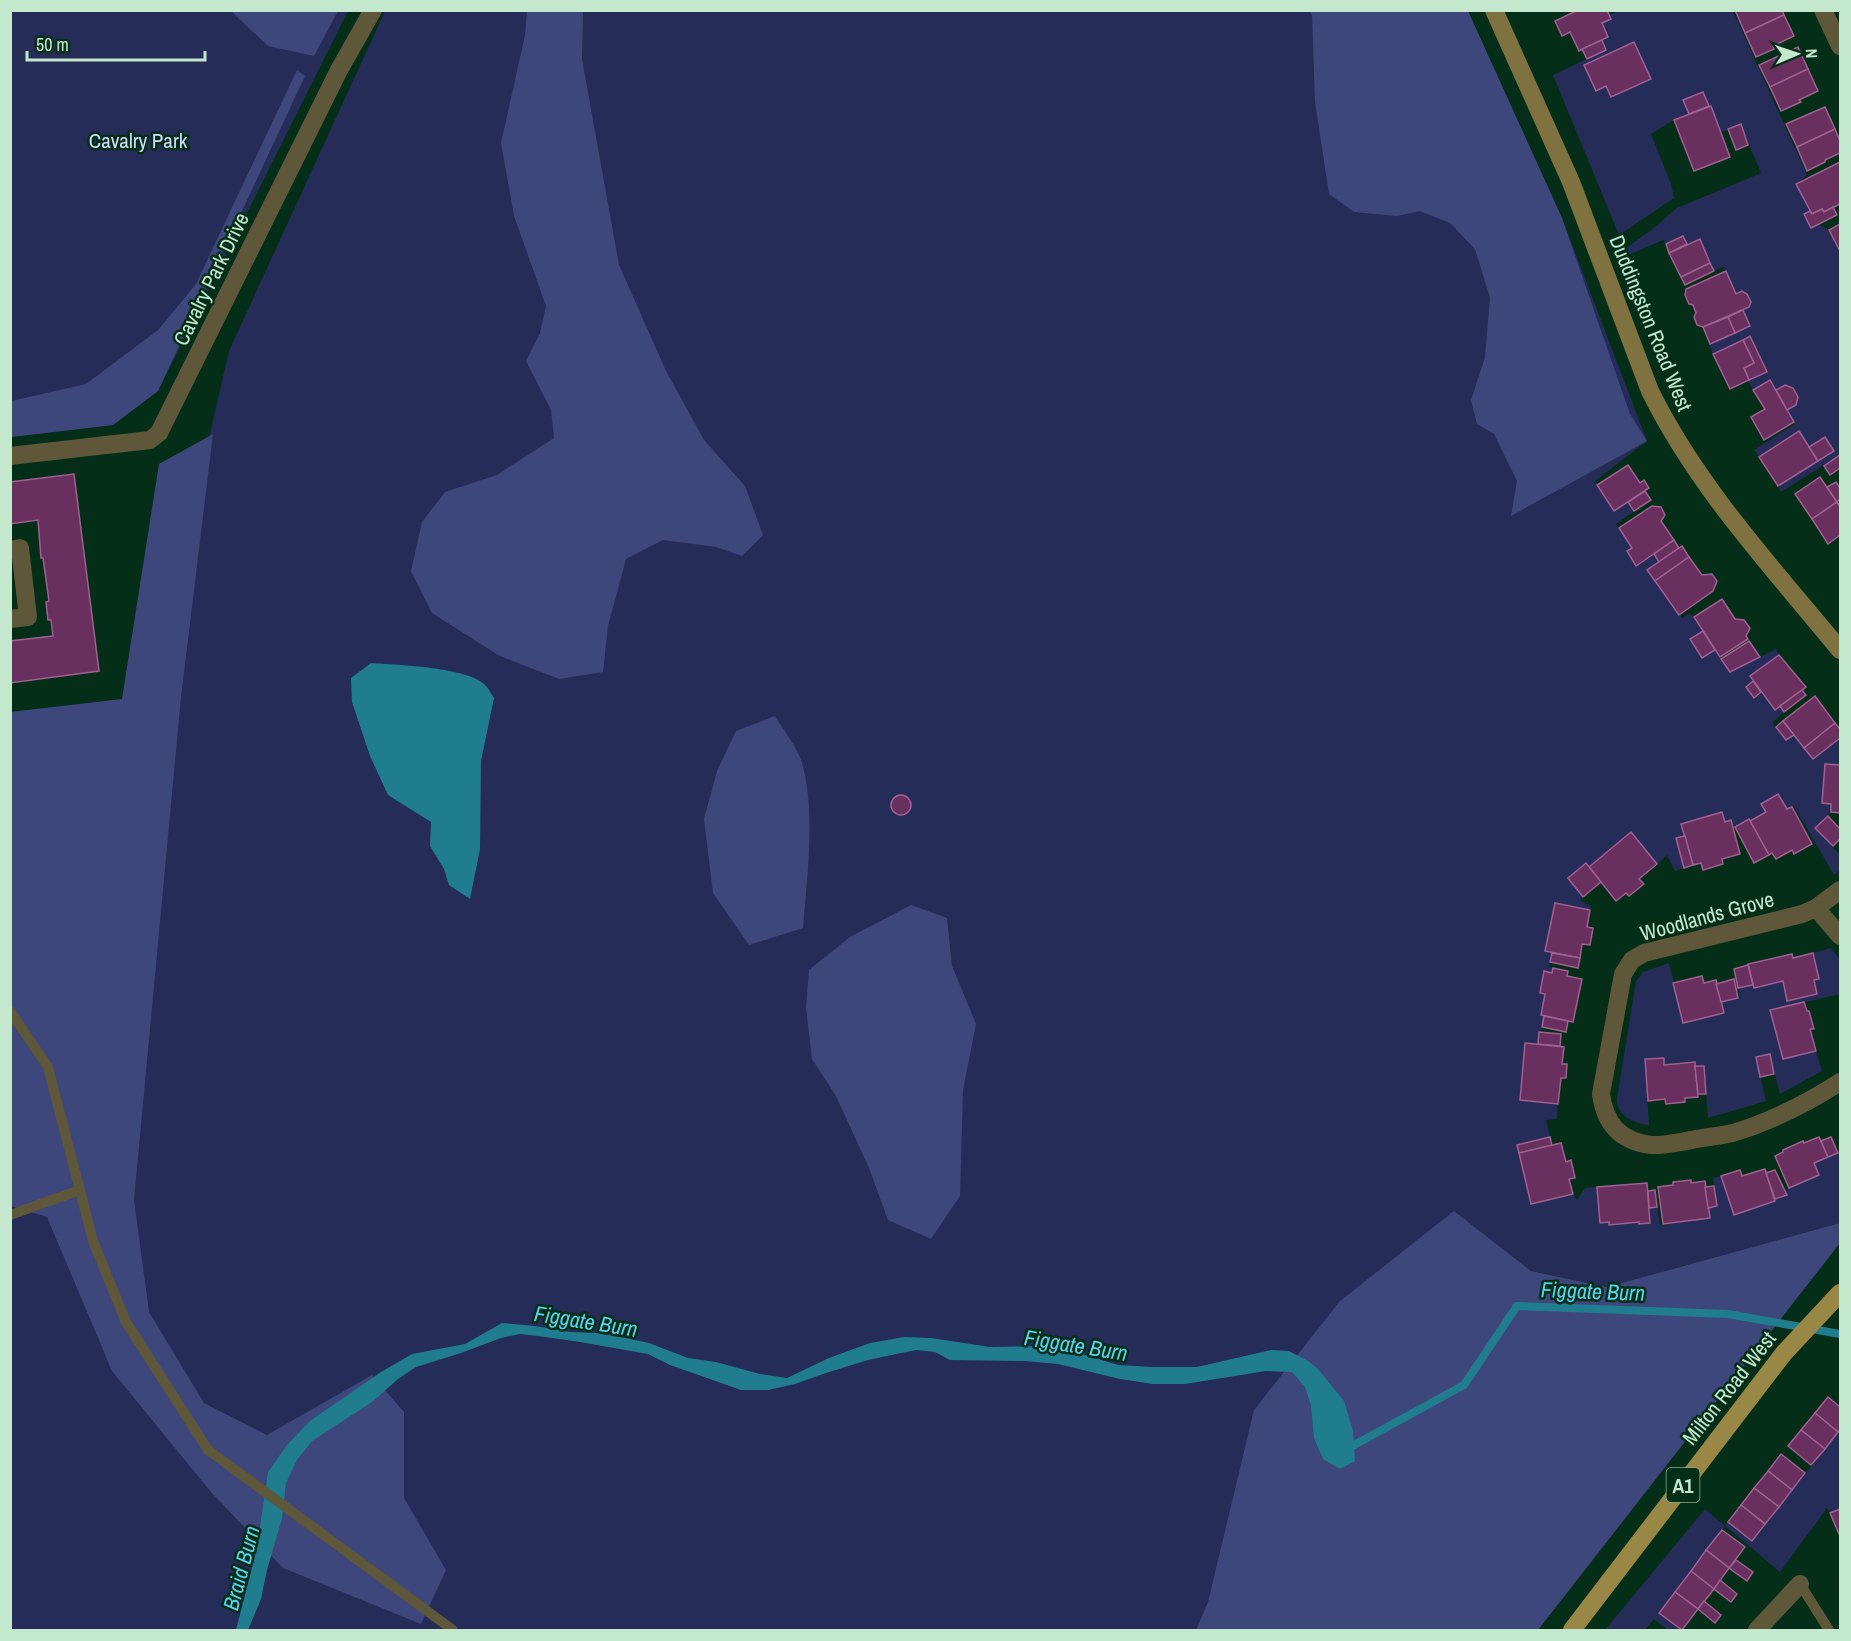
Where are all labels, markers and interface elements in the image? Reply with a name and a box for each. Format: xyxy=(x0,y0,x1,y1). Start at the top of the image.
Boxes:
scale bar xyxy=(27,24,206,62)
north arrow xyxy=(1767,24,1827,84)
text: 50 m xyxy=(36,32,69,57)
text: N xyxy=(1801,48,1823,59)
park label: Cavalry Park xyxy=(89,126,188,155)
street label: Cavalry Park Drive xyxy=(166,208,256,350)
street label: Duddingston Road West xyxy=(1602,231,1700,415)
street label: Woodlands Grove xyxy=(1637,884,1777,948)
water label: Figgate Burn xyxy=(1540,1274,1646,1308)
water label: Figgate Burn xyxy=(532,1298,640,1344)
water label: Figgate Burn xyxy=(1022,1322,1130,1368)
street label: Milton Road West xyxy=(1676,1325,1783,1451)
road number: A1 xyxy=(1666,1468,1700,1502)
water label: Braid Burn xyxy=(215,1522,267,1614)

